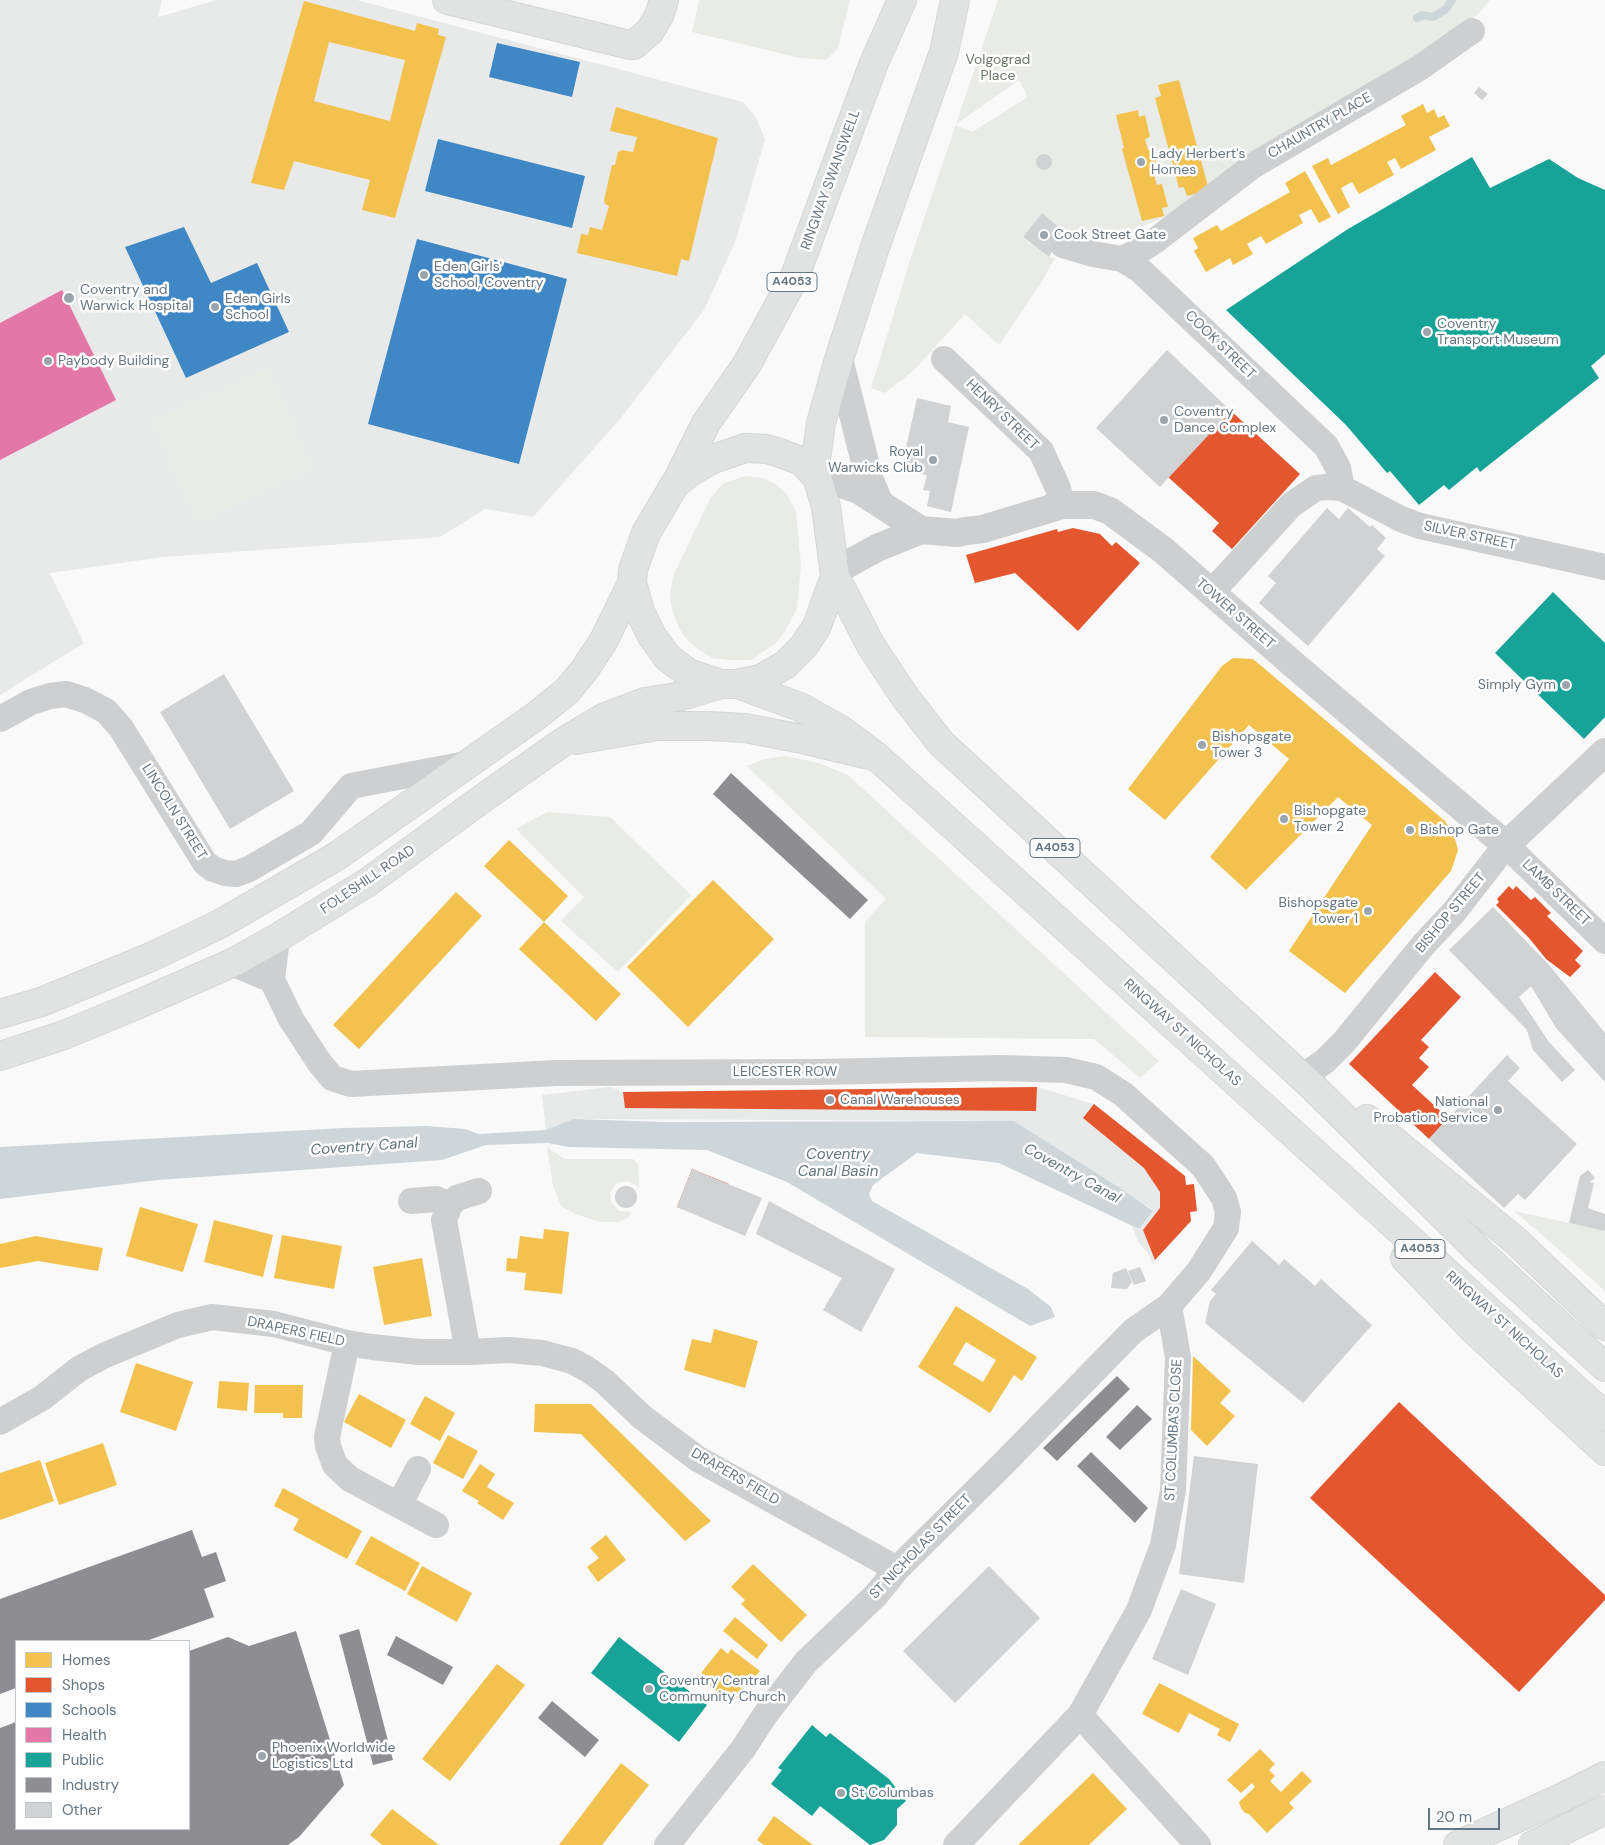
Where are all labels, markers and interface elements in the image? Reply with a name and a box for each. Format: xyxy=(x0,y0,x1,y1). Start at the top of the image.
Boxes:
park label: Volgograd Place xyxy=(966,52,1030,84)
street label: CHAUNTRY PLACE xyxy=(1265,89,1375,163)
street label: RINGWAY SWANSWELL xyxy=(798,108,864,252)
place label: Lady Herbert's Homes xyxy=(1151,146,1246,178)
marker: Lady Herbert's Homes xyxy=(1135,156,1147,168)
place label: Cook Street Gate xyxy=(1054,227,1166,243)
marker: Cook Street Gate xyxy=(1038,229,1050,241)
place label: Eden Girls' School, Coventry xyxy=(434,259,544,292)
marker: Eden Girls' School, Coventry xyxy=(418,269,430,281)
road number: A4053 xyxy=(767,272,817,292)
place label: Coventry and Warwick Hospital xyxy=(80,282,192,314)
marker: Coventry and Warwick Hospital xyxy=(62,291,76,305)
place label: Eden Girls School xyxy=(225,291,291,324)
marker: Eden Girls School xyxy=(209,301,221,313)
street label: COOK STREET xyxy=(1181,307,1259,383)
place label: Coventry Transport Museum xyxy=(1437,316,1559,348)
marker: Coventry Transport Museum xyxy=(1421,326,1433,338)
place label: Paybody Building xyxy=(58,353,169,369)
marker: Paybody Building xyxy=(42,355,54,367)
street label: HENRY STREET xyxy=(962,376,1042,454)
place label: Coventry Dance Complex xyxy=(1174,404,1276,437)
marker: Coventry Dance Complex xyxy=(1158,414,1170,426)
place label: Royal Warwicks Club xyxy=(828,444,923,477)
marker: Royal Warwicks Club xyxy=(927,454,939,466)
street label: SILVER STREET xyxy=(1422,518,1518,554)
street label: TOWER STREET xyxy=(1192,575,1278,653)
place label: Simply Gym xyxy=(1478,677,1556,693)
marker: Simply Gym xyxy=(1560,679,1572,691)
place label: Bishopsgate Tower 3 xyxy=(1212,729,1291,762)
marker: Bishopsgate Tower 3 xyxy=(1196,739,1208,751)
street label: LINCOLN STREET xyxy=(138,761,210,863)
place label: Bishopgate Tower 2 xyxy=(1294,803,1366,836)
marker: Bishopgate Tower 2 xyxy=(1278,813,1290,825)
place label: Bishop Gate xyxy=(1420,822,1499,838)
marker: Bishop Gate xyxy=(1404,824,1416,836)
road number: A4053 xyxy=(1030,838,1080,858)
street label: FOLESHILL ROAD xyxy=(318,842,418,918)
street label: LAMB STREET xyxy=(1518,856,1594,930)
street label: BISHOP STREET xyxy=(1412,869,1490,957)
place label: Bishopsgate Tower 1 xyxy=(1279,895,1358,928)
marker: Bishopsgate Tower 1 xyxy=(1362,905,1374,917)
street label: RINGWAY ST NICHOLAS xyxy=(1120,976,1244,1090)
street label: LEICESTER ROW xyxy=(733,1064,837,1080)
place label: Canal Warehouses xyxy=(840,1092,960,1108)
marker: Canal Warehouses xyxy=(824,1094,836,1106)
place label: National Probation Service xyxy=(1374,1094,1488,1126)
marker: National Probation Service xyxy=(1492,1104,1504,1116)
water label: Coventry Canal xyxy=(310,1134,418,1160)
water label: Coventry Canal xyxy=(1021,1140,1123,1208)
water label: Coventry Canal Basin xyxy=(798,1146,878,1181)
road number: A4053 xyxy=(1395,1240,1445,1258)
street label: RINGWAY ST NICHOLAS xyxy=(1442,1268,1566,1382)
street label: DRAPERS FIELD xyxy=(246,1313,346,1351)
street label: ST COLUMBA'S CLOSE xyxy=(1162,1358,1186,1502)
street label: DRAPERS FIELD xyxy=(688,1445,782,1509)
street label: ST NICHOLAS STREET xyxy=(867,1491,975,1603)
legend xyxy=(15,1640,190,1830)
text: Homes xyxy=(62,1650,111,1670)
place label: Coventry Central Community Church xyxy=(659,1673,786,1705)
text: Shops xyxy=(62,1675,105,1695)
marker: Coventry Central Community Church xyxy=(643,1683,655,1695)
text: Schools xyxy=(62,1700,117,1720)
text: Health xyxy=(62,1725,107,1745)
place label: Phoenix Worldwide Logistics Ltd xyxy=(272,1740,395,1772)
text: Public xyxy=(62,1750,104,1770)
marker: Phoenix Worldwide Logistics Ltd xyxy=(256,1750,268,1762)
text: Industry xyxy=(62,1775,119,1795)
place label: St Columbas xyxy=(851,1785,934,1801)
marker: St Columbas xyxy=(835,1787,847,1799)
scale bar xyxy=(1430,1798,1502,1830)
text: Other xyxy=(62,1800,102,1820)
text: 20 m xyxy=(1436,1807,1472,1827)

